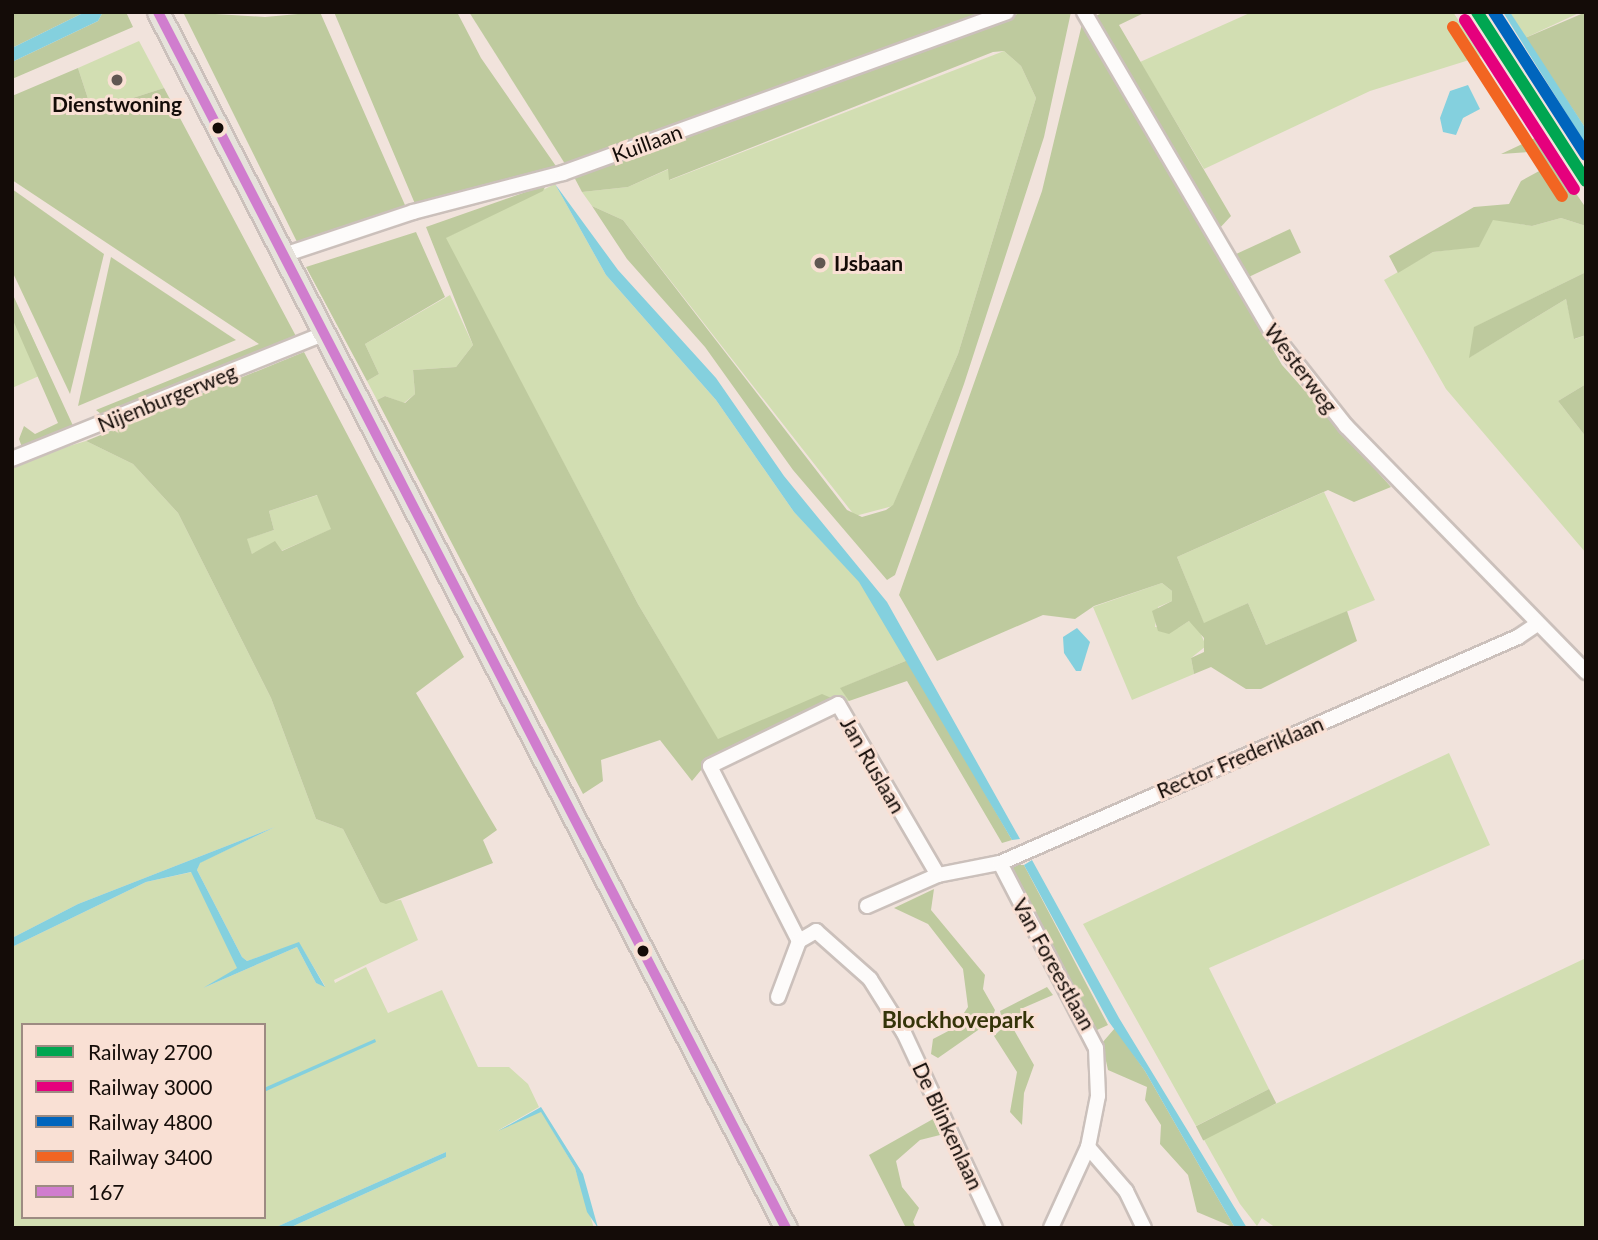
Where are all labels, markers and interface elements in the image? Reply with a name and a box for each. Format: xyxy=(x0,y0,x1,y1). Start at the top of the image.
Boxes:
marker: Dienstwoning xyxy=(109,72,125,88)
place label: Dienstwoning xyxy=(52,91,182,117)
street label: Kuillaan xyxy=(609,119,685,167)
unlabelled marker xyxy=(211,121,225,135)
place label: IJsbaan xyxy=(834,250,903,276)
marker: IJsbaan xyxy=(812,255,828,271)
street label: Westerweg xyxy=(1259,318,1343,418)
street label: Nijenburgerweg xyxy=(94,359,240,437)
street label: Rector Frederiklaan xyxy=(1153,710,1327,804)
street label: Jan Ruslaan xyxy=(835,712,911,818)
street label: Van Foreestlaan xyxy=(1007,894,1101,1034)
unlabelled marker xyxy=(636,944,650,958)
district label: Blockhovepark xyxy=(882,1005,1034,1033)
legend xyxy=(21,1023,266,1219)
text: Railway 2700 xyxy=(88,1039,212,1064)
street label: De Blinkenlaan xyxy=(907,1058,989,1194)
text: Railway 3000 xyxy=(88,1074,212,1099)
text: Railway 4800 xyxy=(88,1109,212,1134)
text: Railway 3400 xyxy=(88,1144,212,1169)
text: 167 xyxy=(88,1179,125,1204)

